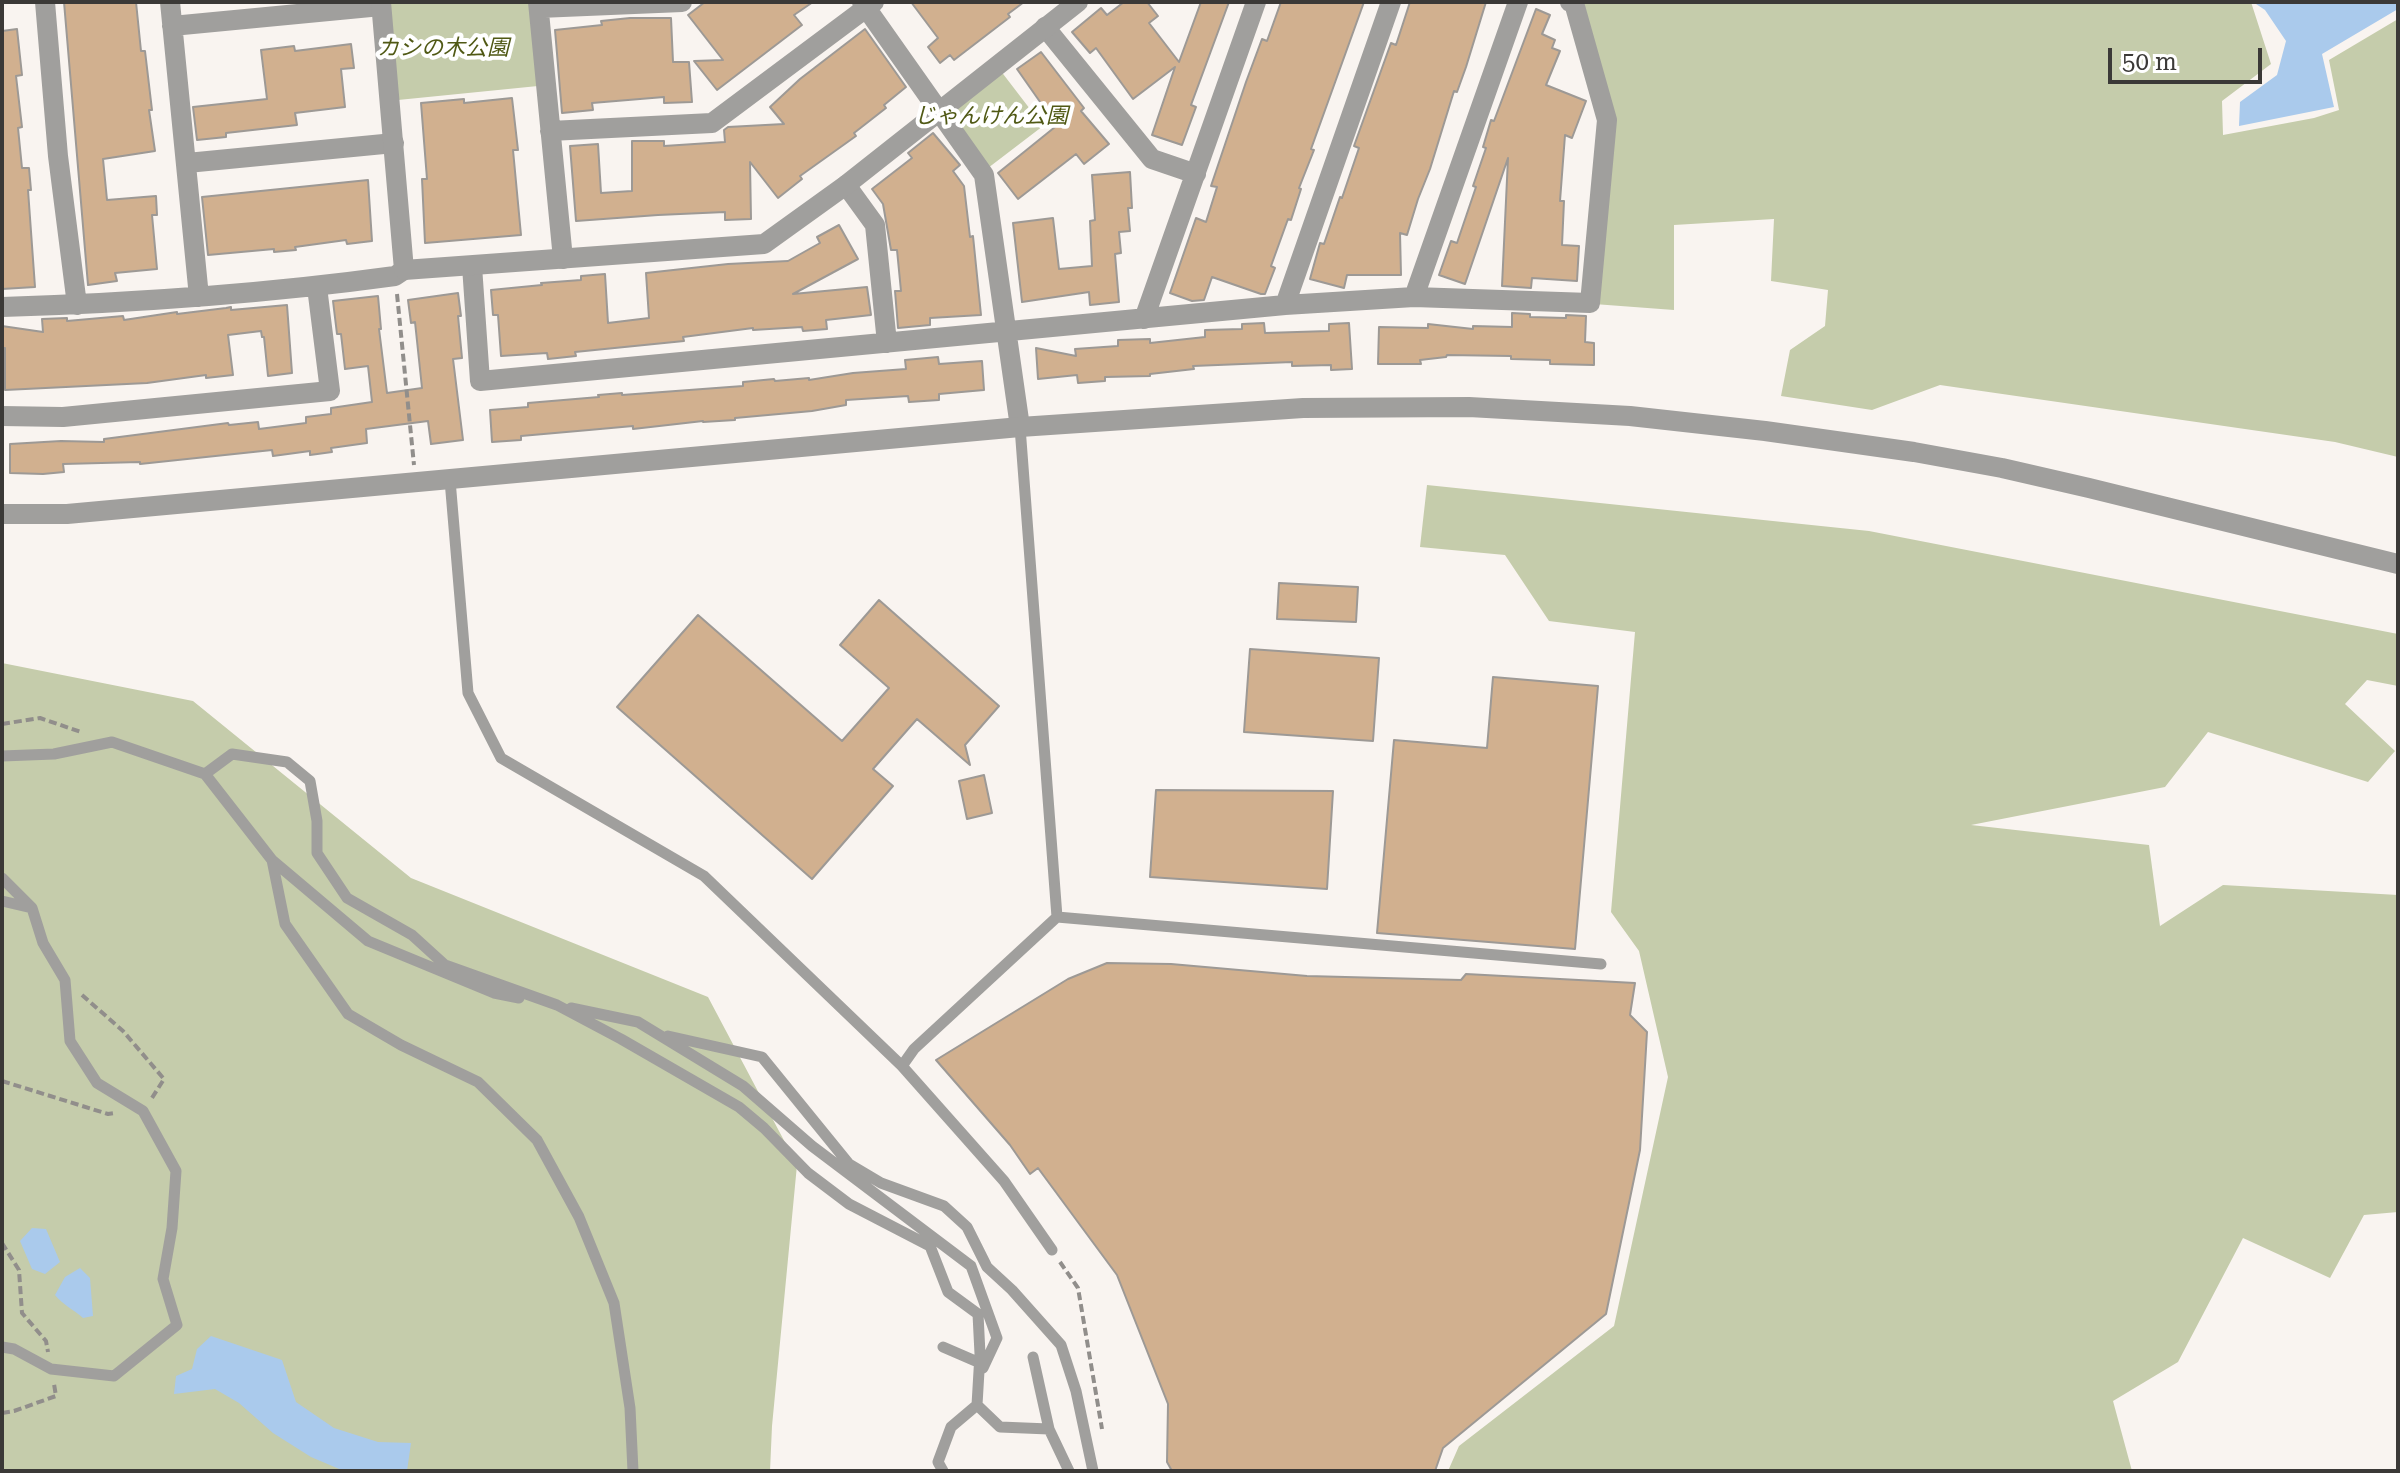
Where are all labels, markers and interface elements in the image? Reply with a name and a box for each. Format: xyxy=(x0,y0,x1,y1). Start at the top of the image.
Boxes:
scale bar xyxy=(2112,32,2266,82)
park label: カシの木公園 xyxy=(377,36,509,62)
text: 50 m xyxy=(2122,48,2177,76)
park label: じゃんけん公園 xyxy=(914,104,1068,130)

